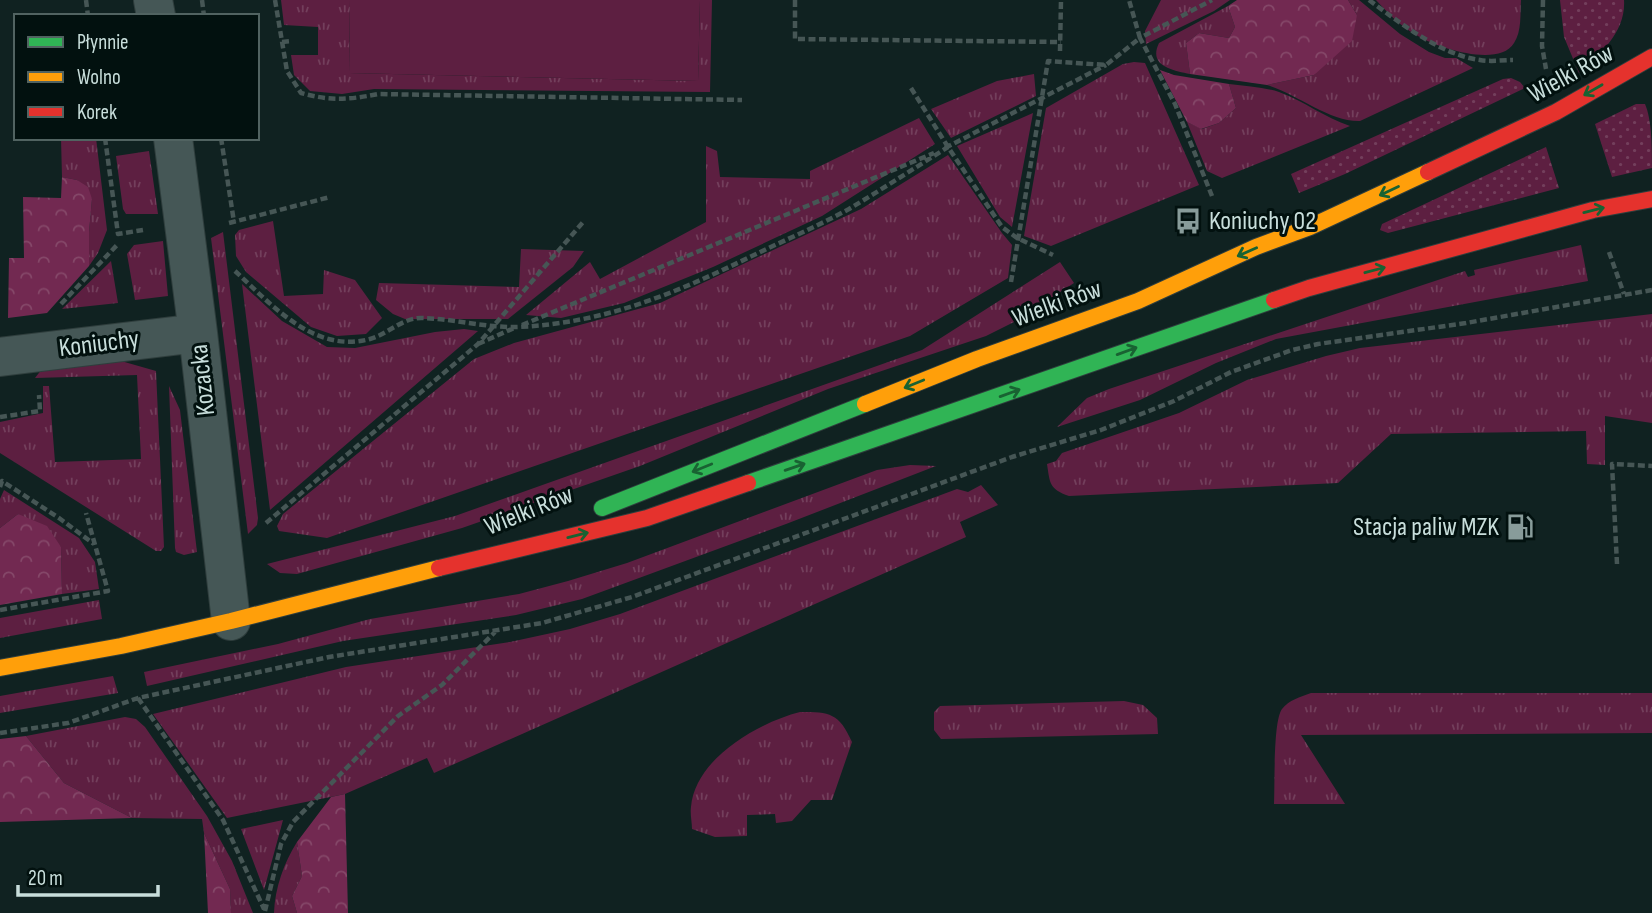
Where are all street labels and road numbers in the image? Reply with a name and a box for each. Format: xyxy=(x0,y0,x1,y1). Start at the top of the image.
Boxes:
street label: Wielki Rów xyxy=(1523,38,1620,110)
street label: Wielki Rów xyxy=(1008,273,1106,334)
street label: Koniuchy xyxy=(57,324,141,364)
street label: Kozacka xyxy=(184,343,222,417)
street label: Wielki Rów xyxy=(480,479,578,543)

